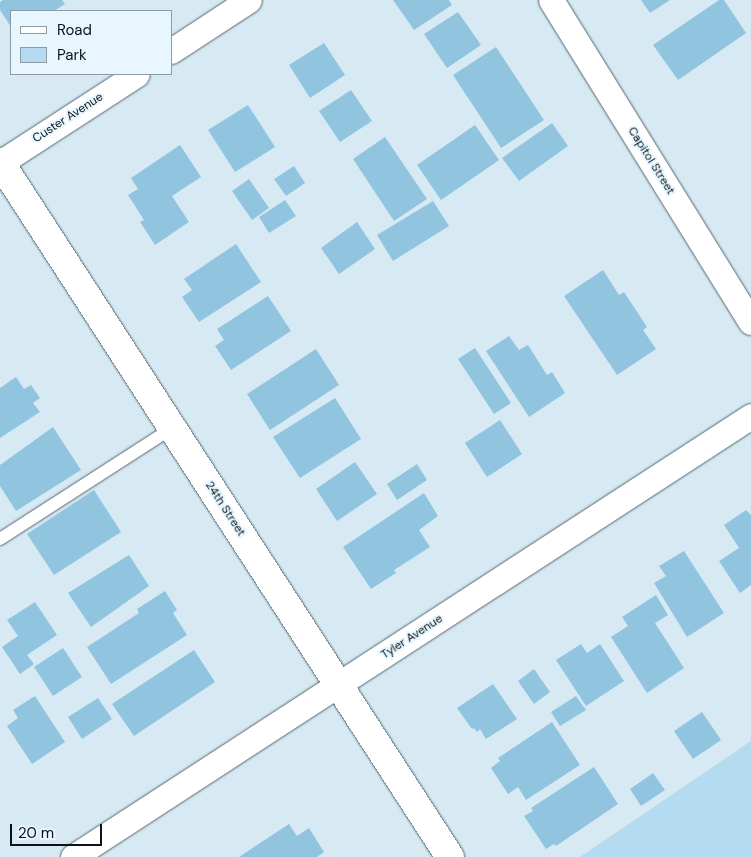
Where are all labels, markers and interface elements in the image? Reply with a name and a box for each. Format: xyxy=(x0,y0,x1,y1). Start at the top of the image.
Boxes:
legend xyxy=(10,10,172,75)
text: Road xyxy=(57,20,92,40)
text: Park xyxy=(57,45,87,65)
street label: Custer Avenue xyxy=(30,90,106,146)
street label: Capitol Street xyxy=(624,125,678,197)
street label: 24th Street xyxy=(202,479,248,539)
street label: Tyler Avenue xyxy=(378,612,446,662)
scale bar xyxy=(12,814,105,846)
text: 20 m xyxy=(18,823,54,843)

